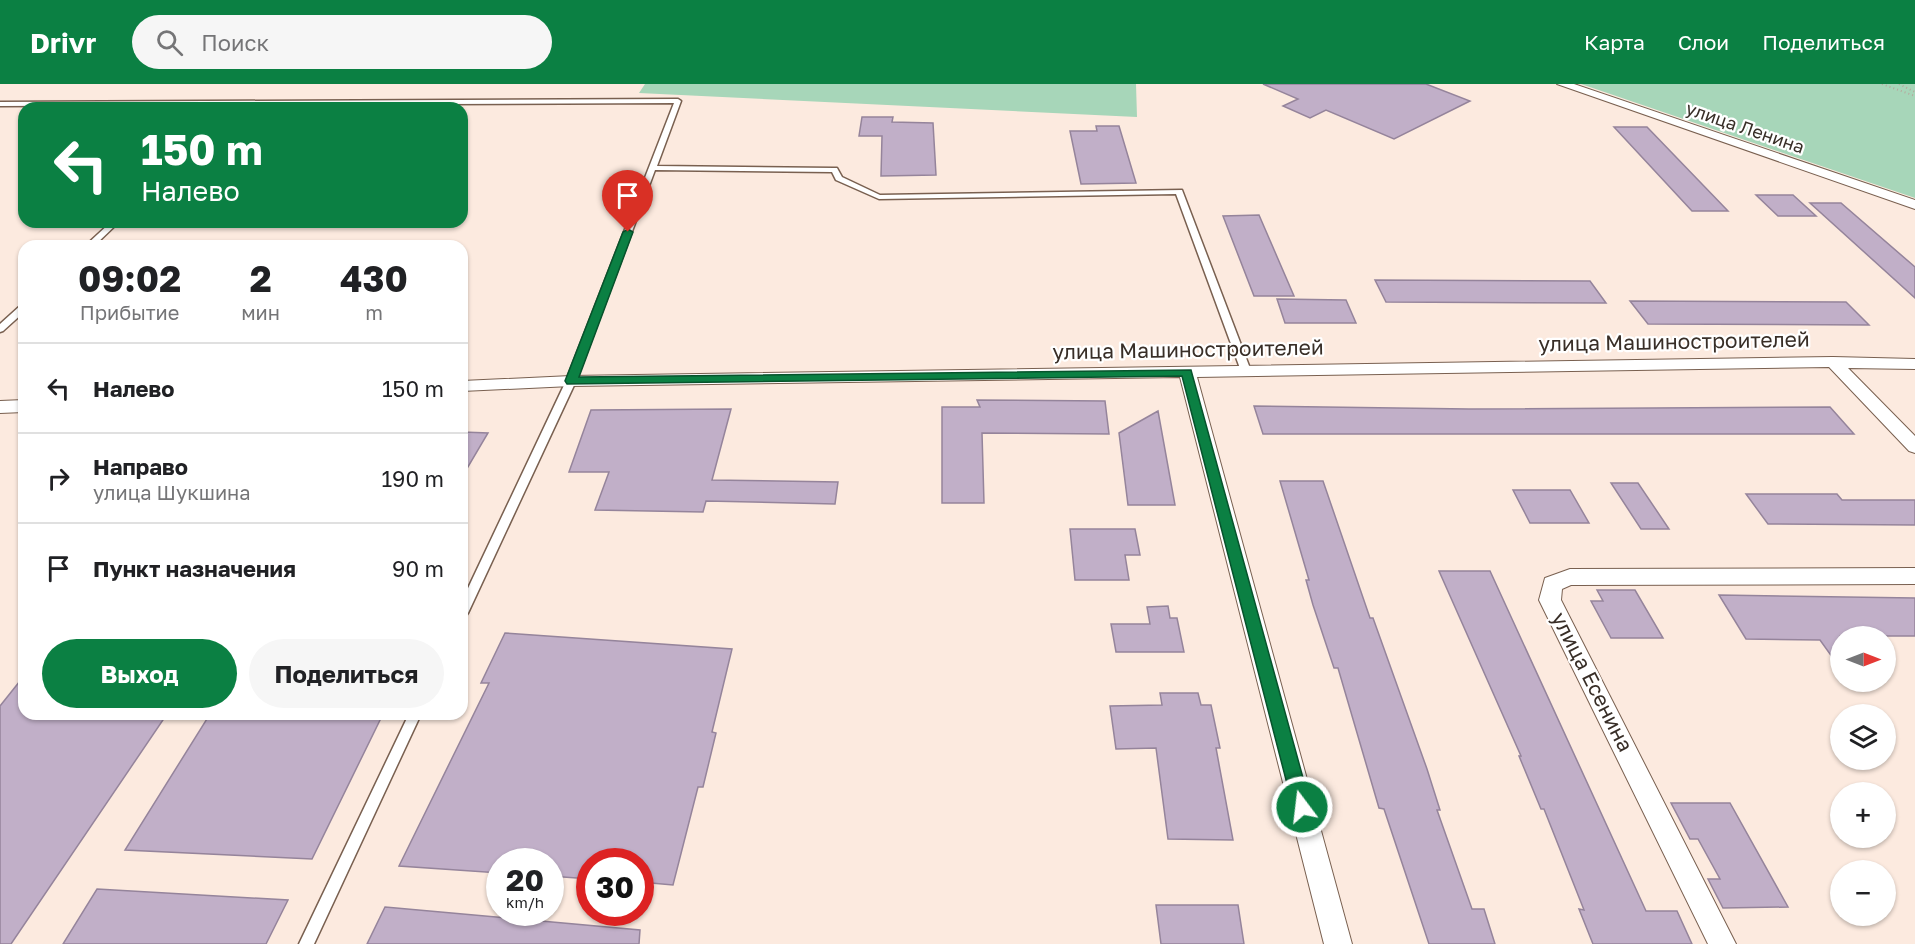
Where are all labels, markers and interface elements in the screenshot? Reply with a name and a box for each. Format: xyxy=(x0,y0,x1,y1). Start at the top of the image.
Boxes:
search box xyxy=(132,15,552,69)
text: Drivr xyxy=(30,26,96,59)
icon: search xyxy=(153,26,186,59)
text: Поиск xyxy=(201,29,269,56)
text: Карта xyxy=(1584,29,1645,55)
text: Слои xyxy=(1678,29,1729,55)
text: Поделиться xyxy=(1762,29,1885,55)
street label: улица Ленина xyxy=(1683,97,1807,158)
text: 150 m xyxy=(141,124,263,174)
icon: left xyxy=(42,126,120,204)
pin xyxy=(602,170,653,232)
text: Налево xyxy=(141,175,240,207)
icon: arrive xyxy=(611,179,644,212)
text: 09:02 xyxy=(78,257,181,300)
text: 2 xyxy=(250,257,272,300)
text: 430 xyxy=(340,257,408,300)
text: Прибытие xyxy=(80,300,179,324)
text: мин xyxy=(241,300,280,324)
text: m xyxy=(365,300,383,324)
street label: улица Машиностроителей xyxy=(1538,326,1810,356)
street label: улица Машиностроителей xyxy=(1052,334,1324,364)
icon: left xyxy=(42,372,75,405)
text: Налево xyxy=(93,375,175,402)
text: 150 m xyxy=(382,375,444,402)
text: Направо xyxy=(93,453,188,480)
icon: right xyxy=(42,462,75,495)
text: 190 m xyxy=(381,465,444,492)
text: улица Шукшина xyxy=(93,480,251,504)
icon: arrive xyxy=(42,552,75,585)
text: Пункт назначения xyxy=(93,555,296,582)
text: 90 m xyxy=(392,555,444,582)
street label: улица Есенина xyxy=(1547,607,1639,756)
north arrow xyxy=(1830,626,1896,692)
map controls xyxy=(1830,626,1896,926)
button: Выход xyxy=(42,639,237,708)
button: Поделиться xyxy=(249,639,444,708)
button: layers xyxy=(1830,704,1896,770)
position arrow xyxy=(1270,775,1334,839)
button: + xyxy=(1830,782,1896,848)
speed limit sign: 30 xyxy=(576,848,654,926)
button: − xyxy=(1830,860,1896,926)
text: 20 xyxy=(506,862,544,898)
text: km/h xyxy=(506,893,544,911)

